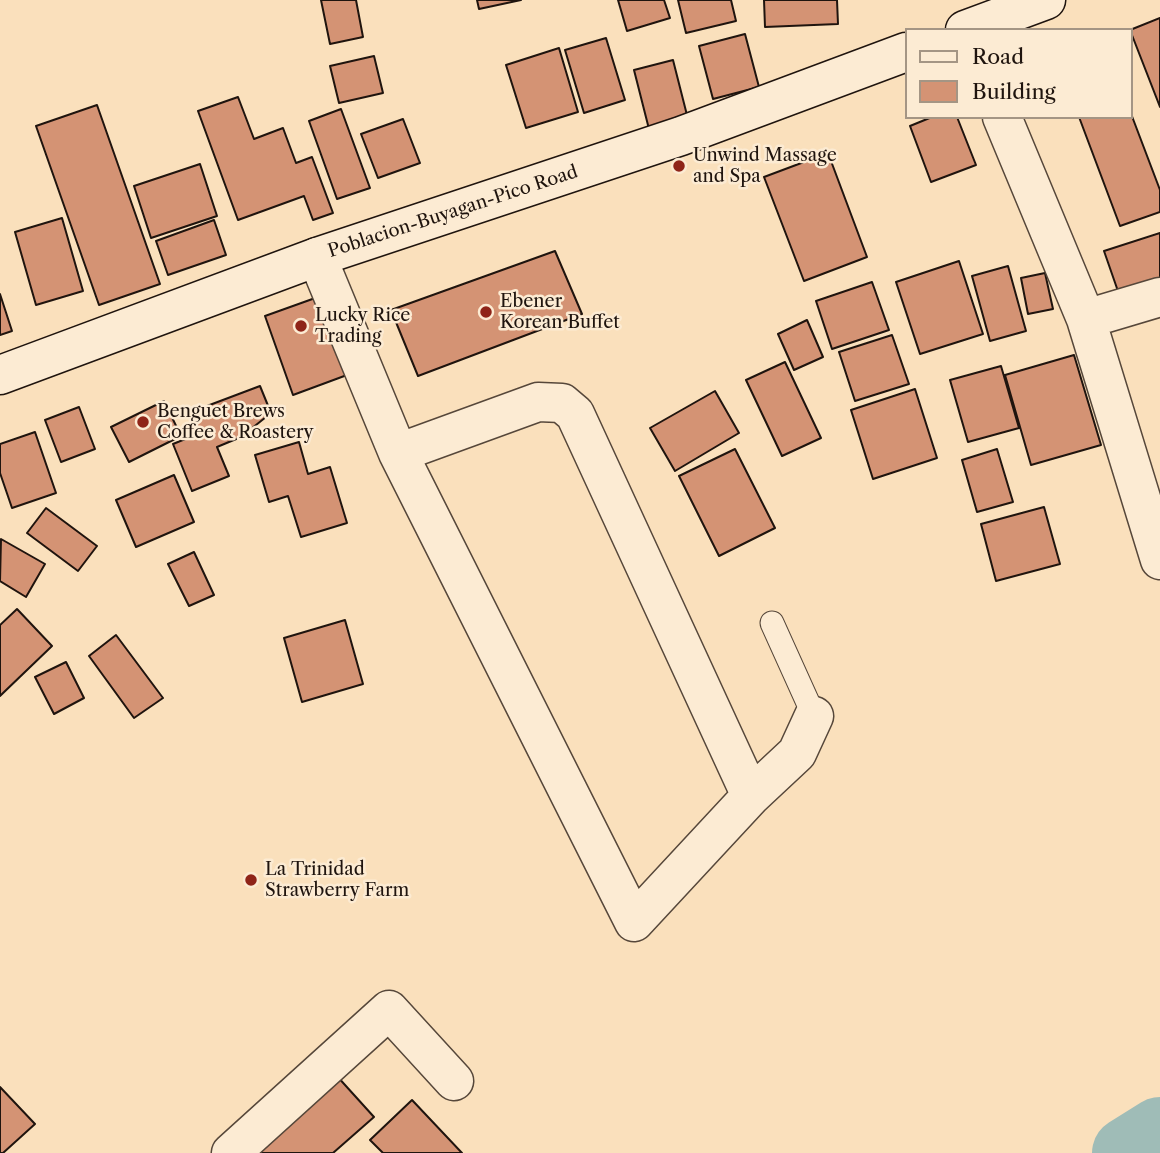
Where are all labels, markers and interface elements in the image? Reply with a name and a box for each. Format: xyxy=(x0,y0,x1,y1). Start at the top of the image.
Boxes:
legend xyxy=(904,28,1132,119)
text: Road xyxy=(972,44,1024,69)
text: Building xyxy=(972,79,1056,104)
place label: Unwind Massage and Spa xyxy=(693,145,837,188)
marker: Unwind Massage and Spa xyxy=(671,158,687,174)
street label: Poblacion-Buyagan-Pico Road xyxy=(325,161,581,263)
place label: Ebener Korean Buffet xyxy=(500,291,620,334)
marker: Ebener Korean Buffet xyxy=(478,304,494,320)
place label: Lucky Rice Trading xyxy=(315,305,410,348)
marker: Lucky Rice Trading xyxy=(293,318,309,334)
place label: Benguet Brews Coffee & Roastery xyxy=(157,401,314,444)
marker: Benguet Brews Coffee & Roastery xyxy=(135,414,151,430)
place label: La Trinidad Strawberry Farm xyxy=(265,859,409,902)
marker: La Trinidad Strawberry Farm xyxy=(243,872,259,888)

